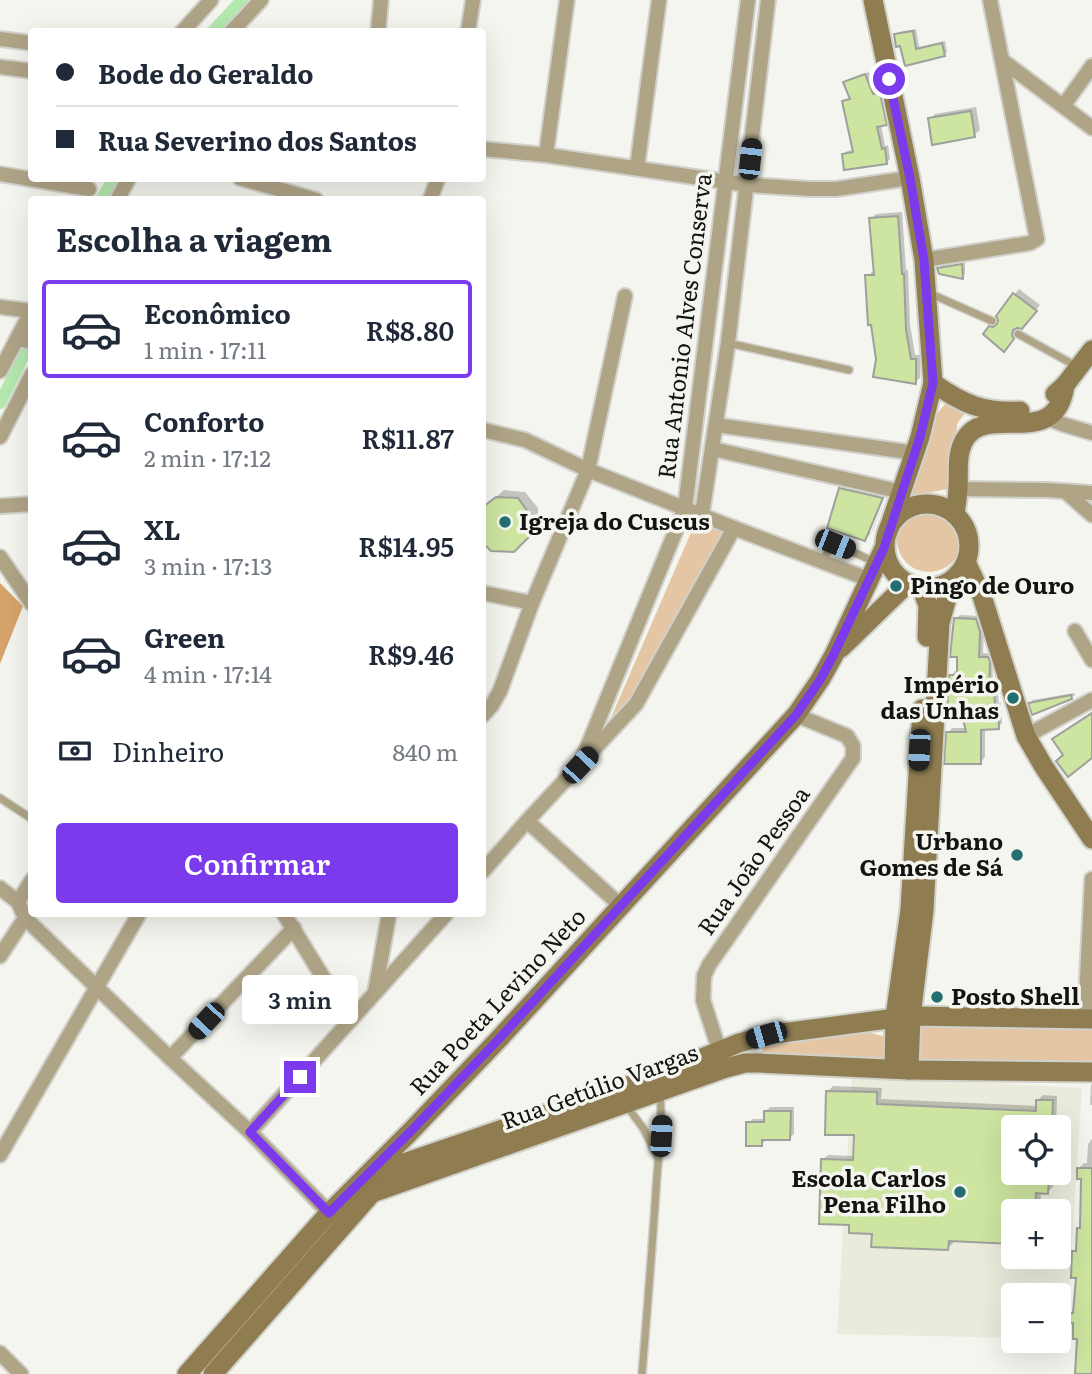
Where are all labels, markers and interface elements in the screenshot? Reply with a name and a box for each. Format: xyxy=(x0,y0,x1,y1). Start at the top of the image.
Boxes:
text: Bode do Geraldo xyxy=(98,53,313,92)
route start xyxy=(873,63,905,95)
text: Rua Severino dos Santos xyxy=(98,120,417,159)
car xyxy=(738,137,763,181)
street label: Rua Antonio Alves Conserva xyxy=(647,170,719,481)
text: Escolha a viagem xyxy=(56,214,332,262)
text: Econômico xyxy=(144,293,291,332)
icon: car xyxy=(60,298,123,361)
text: R$8.80 xyxy=(366,310,454,349)
text: 1 min · 17:11 xyxy=(144,332,266,366)
text: Conforto xyxy=(144,401,264,440)
icon: car xyxy=(60,406,123,469)
text: R$11.87 xyxy=(361,418,454,457)
text: 2 min · 17:12 xyxy=(144,440,271,474)
place label: Igreja do Cuscus xyxy=(519,503,710,537)
text: XL xyxy=(144,509,181,548)
icon: car xyxy=(60,514,123,577)
marker: Igreja do Cuscus xyxy=(497,514,513,530)
text: R$14.95 xyxy=(358,526,454,565)
car xyxy=(812,526,859,562)
text: 3 min · 17:13 xyxy=(144,548,272,582)
place label: Pingo de Ouro xyxy=(910,567,1074,601)
marker: Pingo de Ouro xyxy=(888,578,904,594)
text: Green xyxy=(144,617,225,656)
icon: car xyxy=(60,622,123,685)
text: R$9.46 xyxy=(368,634,454,673)
text: 4 min · 17:14 xyxy=(144,656,272,690)
place label: Império das Unhas xyxy=(881,666,999,726)
marker: Império das Unhas xyxy=(1005,690,1021,706)
car xyxy=(908,728,931,772)
text: Dinheiro xyxy=(112,731,224,770)
icon: cash xyxy=(56,732,94,770)
text: 840 m xyxy=(392,734,458,768)
car xyxy=(558,742,603,788)
street label: Rua João Pessoa xyxy=(688,778,817,941)
button: Confirmar xyxy=(56,823,458,903)
place label: Urbano Gomes de Sá xyxy=(860,823,1004,883)
marker: Urbano Gomes de Sá xyxy=(1009,847,1025,863)
street label: Rua Poeta Levino Neto xyxy=(400,899,593,1102)
callout: 3 min xyxy=(242,976,358,1024)
place label: Posto Shell xyxy=(951,978,1079,1012)
text: 3 min xyxy=(268,982,332,1016)
marker: Posto Shell xyxy=(929,989,945,1005)
car xyxy=(184,998,229,1044)
car xyxy=(743,1019,790,1051)
street label: Rua Getúlio Vargas xyxy=(496,1034,702,1136)
route end xyxy=(284,1061,316,1093)
car xyxy=(650,1114,673,1158)
map controls xyxy=(1001,1115,1071,1353)
button: locate xyxy=(1001,1115,1071,1185)
place label: Escola Carlos Pena Filho xyxy=(791,1160,946,1220)
marker: Escola Carlos Pena Filho xyxy=(952,1184,968,1200)
button: + xyxy=(1001,1199,1071,1269)
button: − xyxy=(1001,1283,1071,1353)

